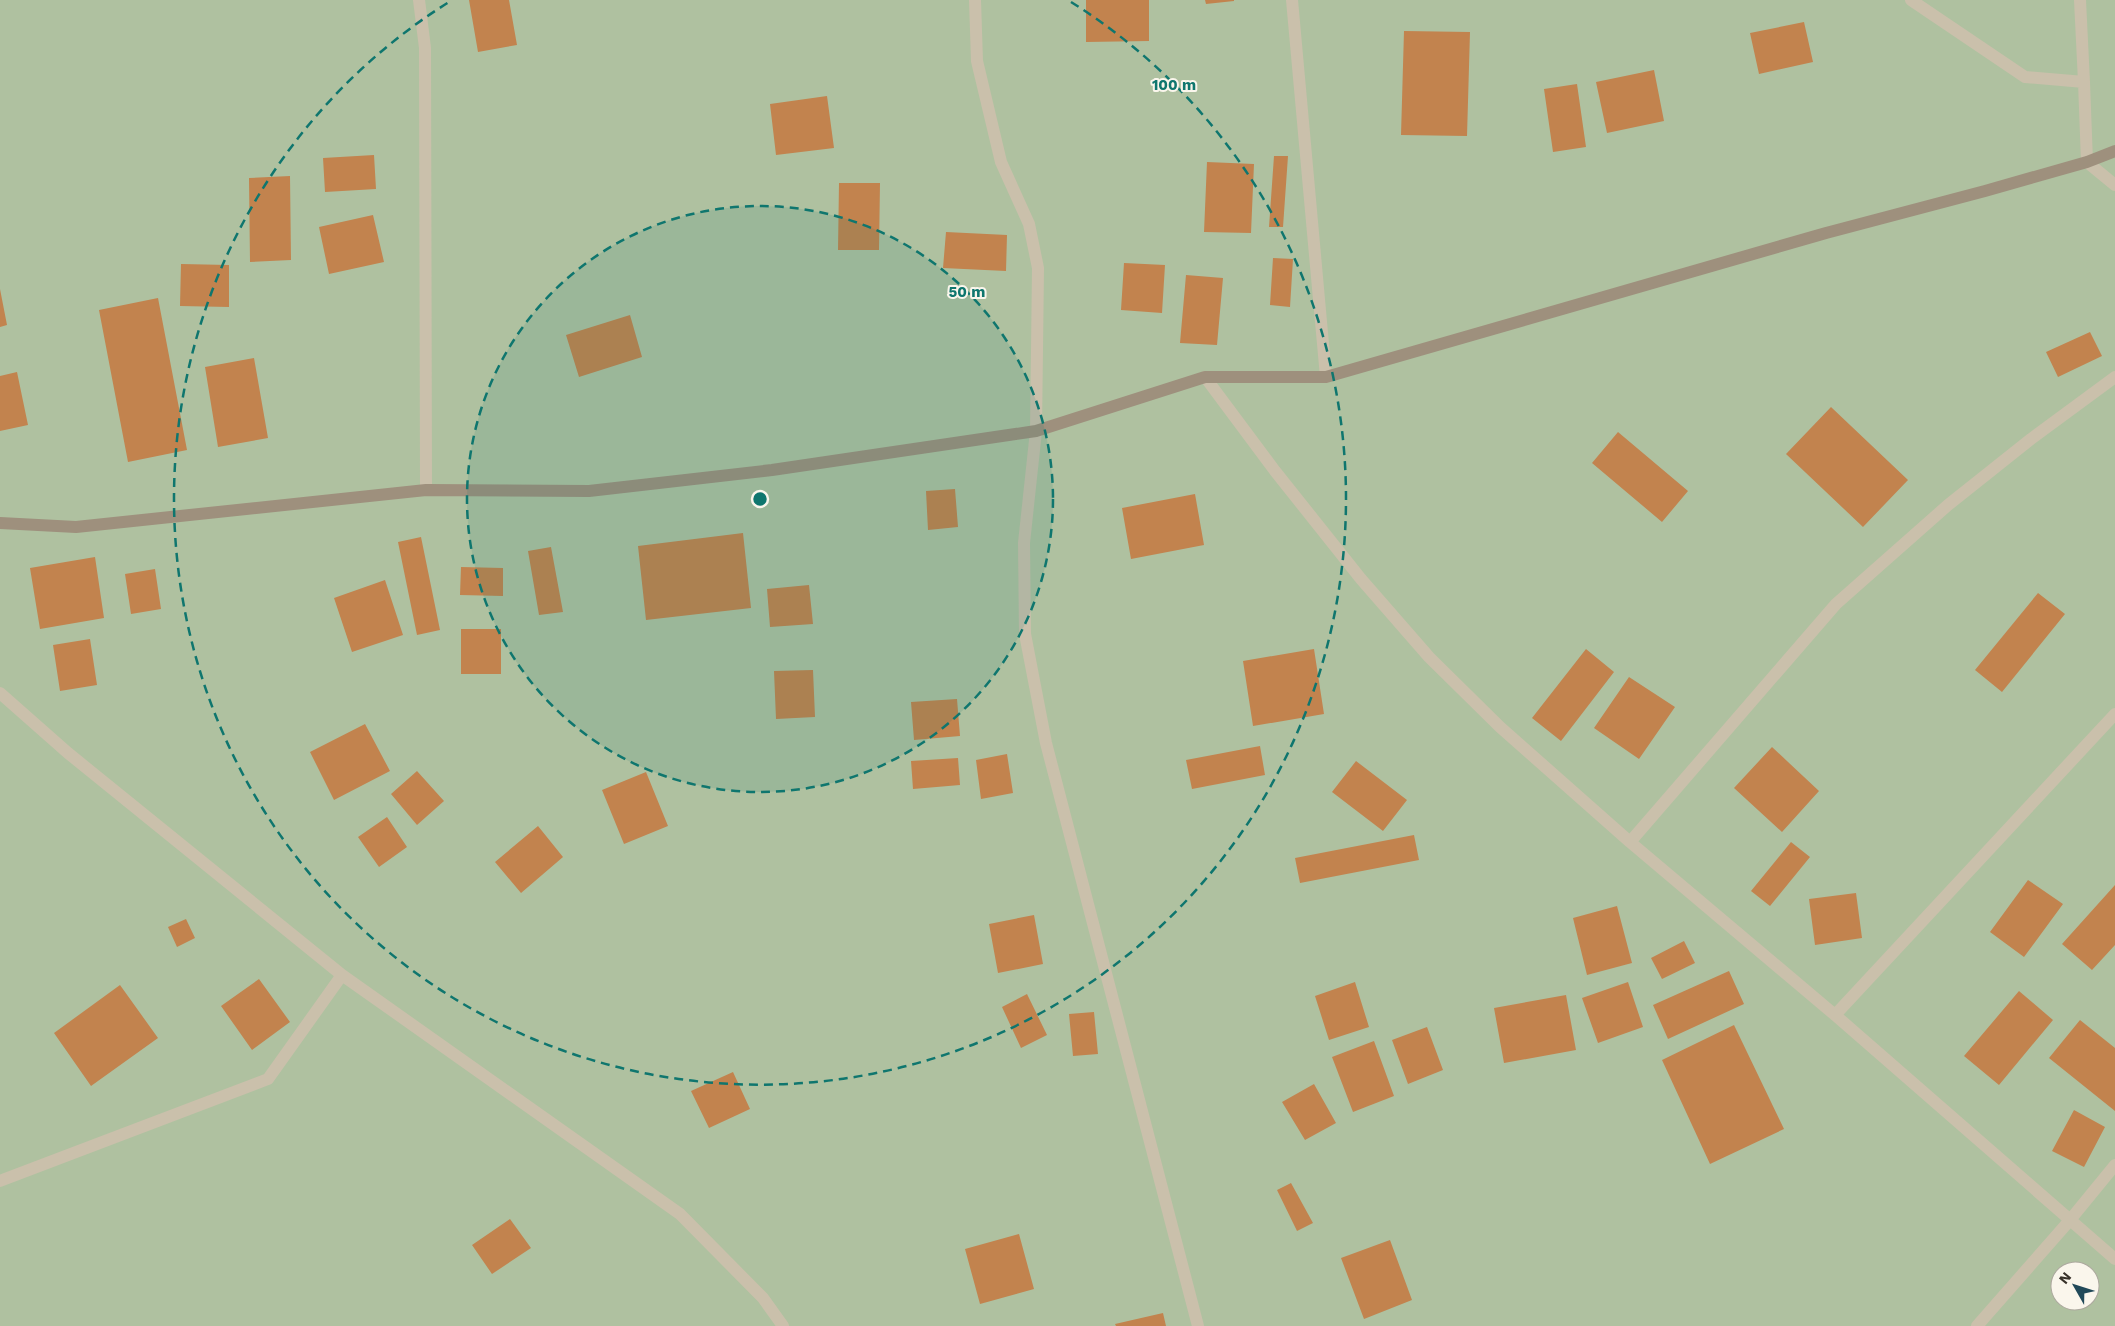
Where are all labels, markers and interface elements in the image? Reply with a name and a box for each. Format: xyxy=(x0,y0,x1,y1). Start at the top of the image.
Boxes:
text: 100 m xyxy=(1152,76,1196,94)
text: 50 m xyxy=(949,283,985,301)
centre of rings xyxy=(751,490,769,508)
north arrow xyxy=(2050,1261,2100,1311)
text: N xyxy=(2055,1269,2074,1287)

